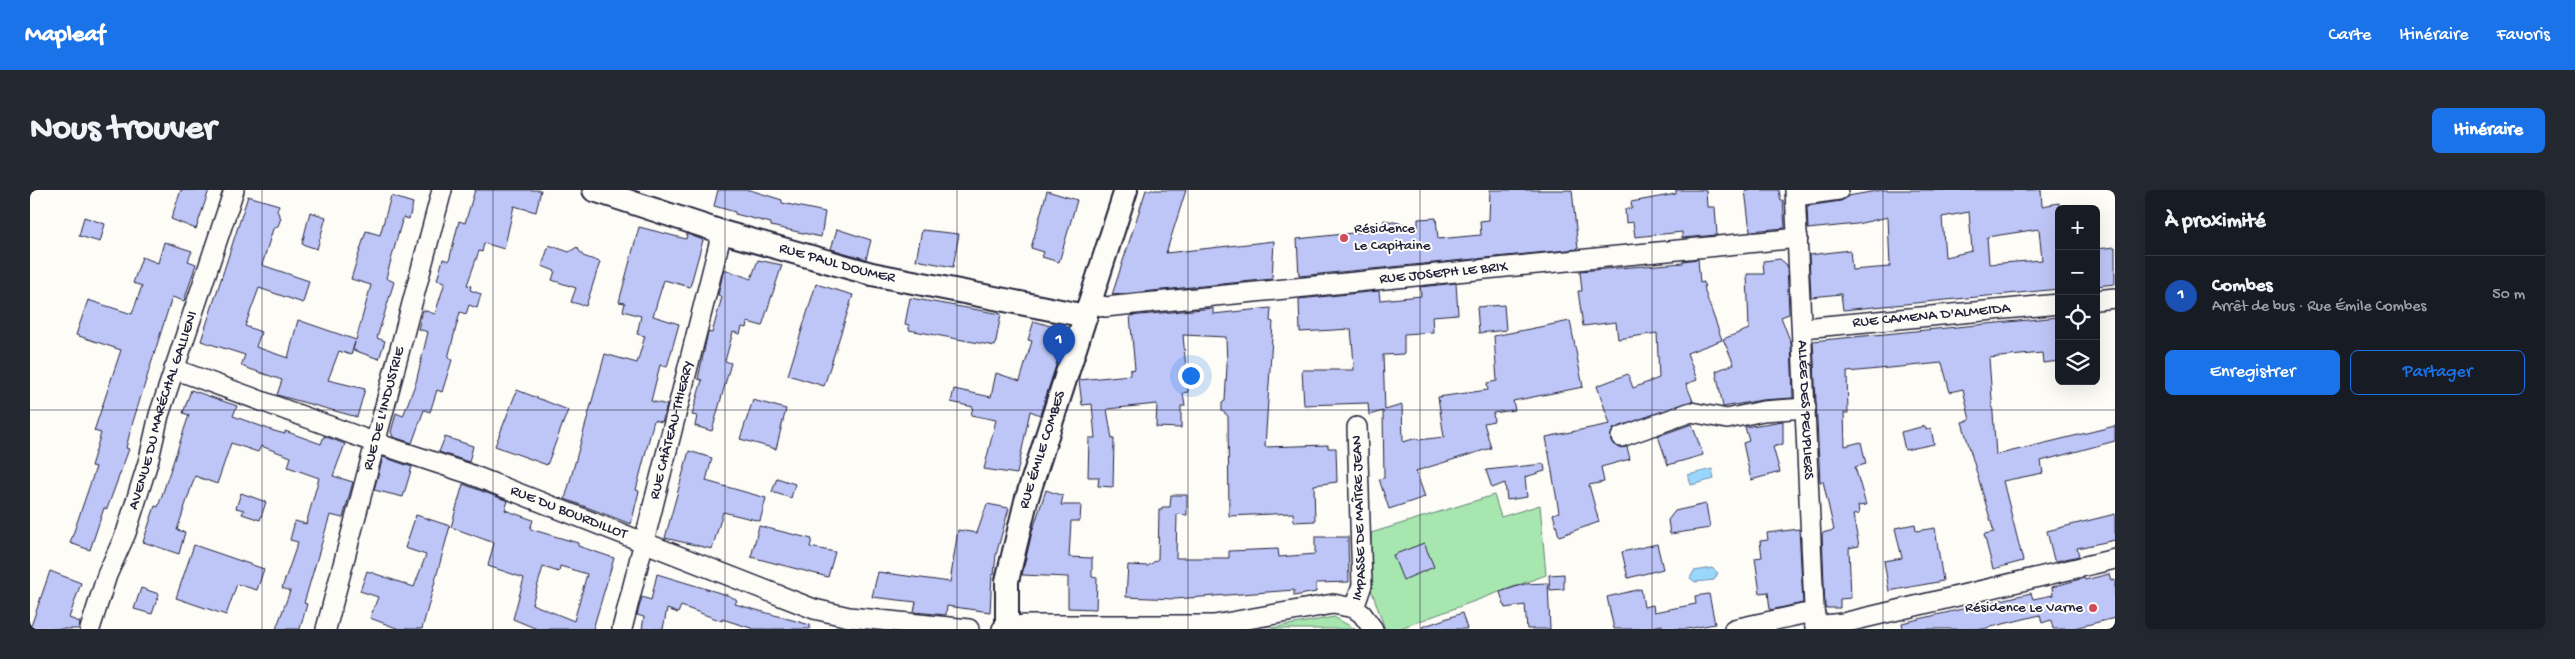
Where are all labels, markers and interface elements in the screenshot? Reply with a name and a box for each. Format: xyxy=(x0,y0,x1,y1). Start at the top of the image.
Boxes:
text: Mapleaf xyxy=(25,21,105,50)
text: Carte xyxy=(2328,25,2371,46)
text: Itinéraire xyxy=(2399,25,2469,46)
text: Favoris xyxy=(2497,25,2550,46)
button: Itinéraire xyxy=(2432,108,2545,153)
text: Nous trouver xyxy=(30,110,216,151)
map controls xyxy=(2055,205,2100,385)
button: + xyxy=(2055,205,2100,250)
text: À proximité xyxy=(2165,210,2266,235)
place label: Résidence Le Capitaine xyxy=(1354,220,1431,255)
marker: Résidence Le Capitaine xyxy=(1338,232,1350,244)
street label: RUE PAUL DOUMER xyxy=(777,239,898,288)
button: − xyxy=(2055,250,2100,295)
street label: RUE JOSEPH LE BRIX xyxy=(1379,258,1509,289)
text: Combes xyxy=(2212,275,2272,298)
text: 1 xyxy=(2178,286,2184,305)
text: 50 m xyxy=(2492,286,2525,305)
button: locate xyxy=(2055,295,2100,340)
text: Arrêt de bus · Rue Émile Combes xyxy=(2212,298,2426,317)
street label: RUE CAMENA D'ALMEIDA xyxy=(1852,299,2012,332)
street label: AVENUE DU MARÉCHAL GALLIENI xyxy=(125,309,202,512)
pin: 1 xyxy=(1043,324,1075,365)
street label: ALLÉE DES PEUPLIERS xyxy=(1793,340,1817,480)
button: layers xyxy=(2055,340,2100,385)
street label: RUE DE L'INDUSTRIE xyxy=(359,344,409,472)
button: Enregistrer xyxy=(2165,350,2340,395)
button: Partager xyxy=(2350,350,2525,395)
street label: RUE CHÂTEAU-THIERRY xyxy=(646,359,698,501)
your location xyxy=(1178,363,1204,389)
street label: RUE ÉMILE COMBES xyxy=(1015,389,1070,511)
street label: IMPASSE DE MAÎTRE JEAN xyxy=(1348,435,1371,603)
street label: RUE DU BOURDILLOT xyxy=(508,482,631,544)
place label: Résidence Le Varne xyxy=(1965,599,2083,617)
marker: Résidence Le Varne xyxy=(2087,602,2099,614)

